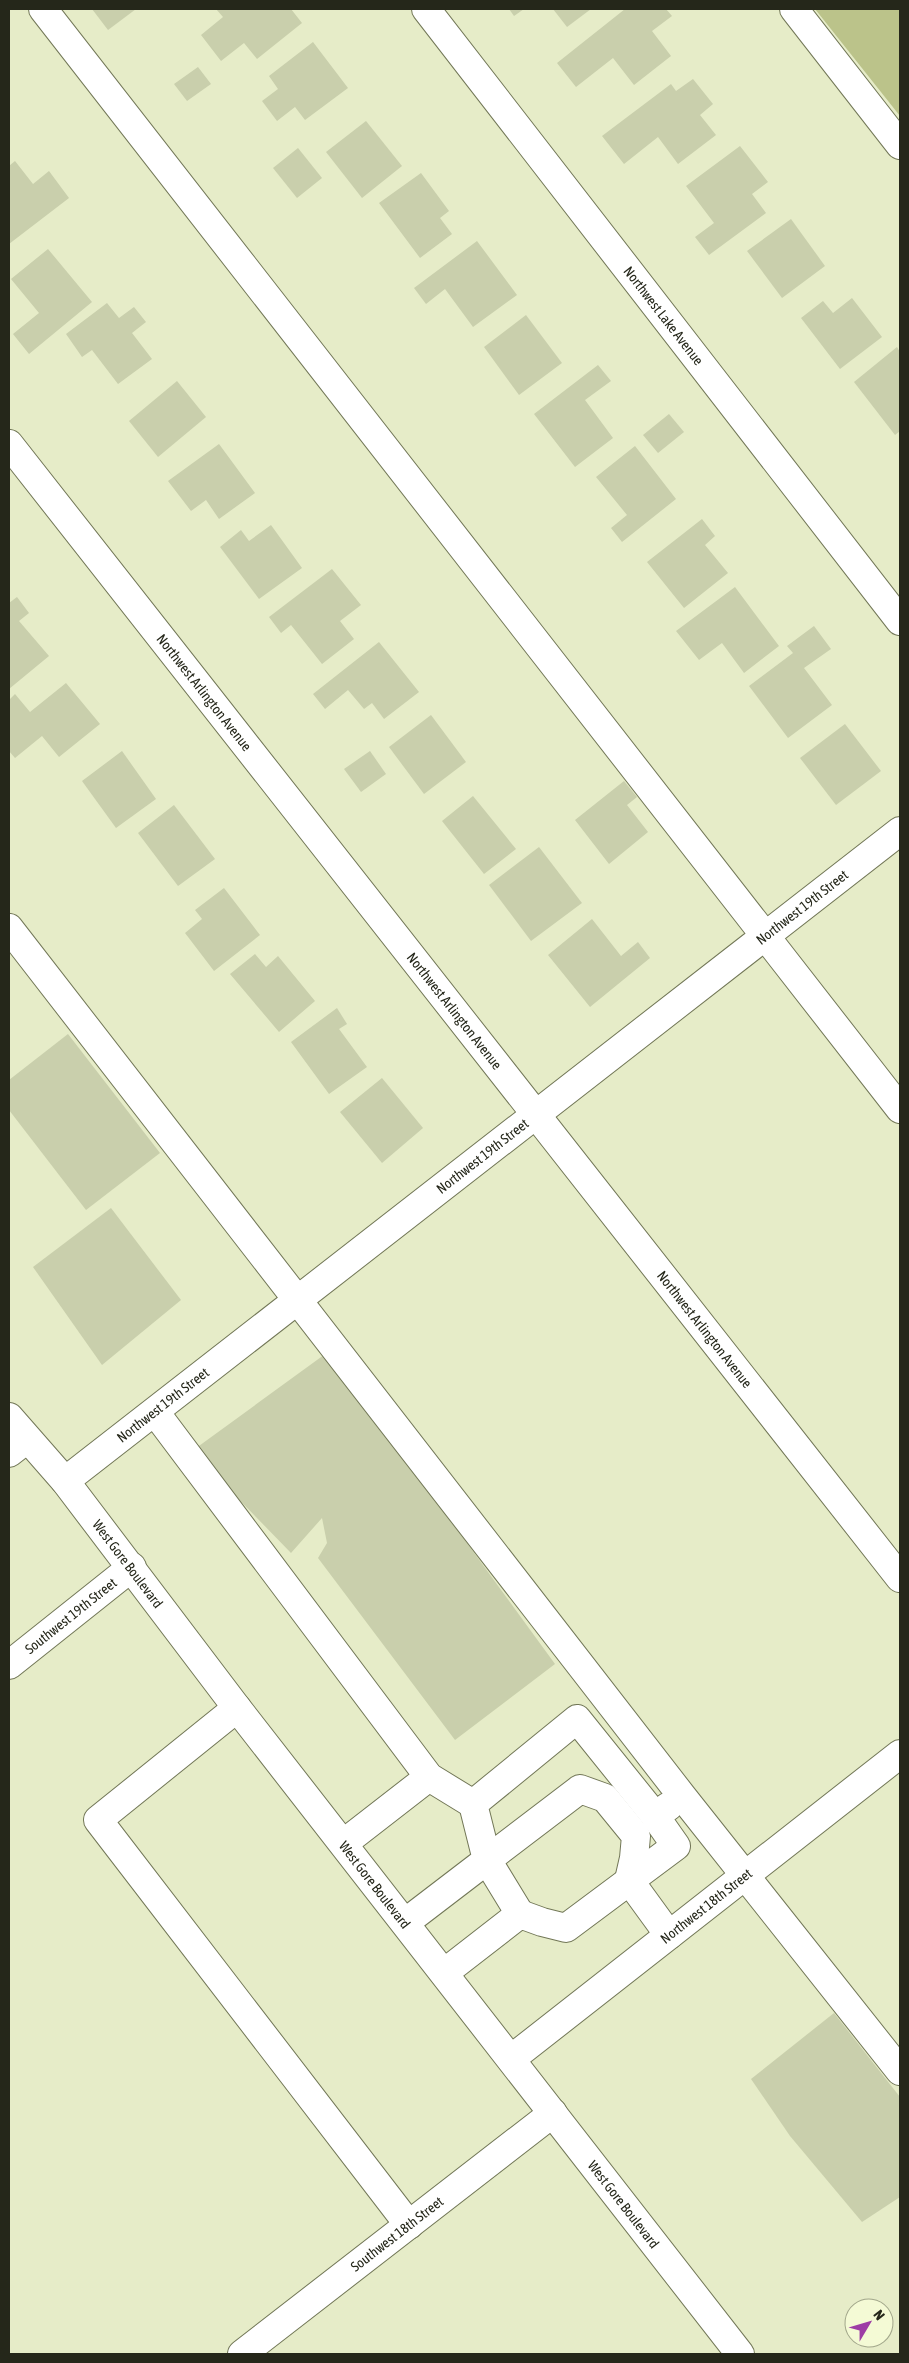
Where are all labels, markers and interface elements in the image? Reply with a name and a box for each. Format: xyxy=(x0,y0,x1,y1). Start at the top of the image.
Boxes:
street label: Northwest Lake Avenue xyxy=(620,263,707,368)
street label: Northwest Arlington Avenue xyxy=(153,631,255,754)
street label: Northwest 19th Street xyxy=(753,867,851,948)
street label: Northwest Arlington Avenue xyxy=(404,949,505,1072)
street label: Northwest 19th Street xyxy=(433,1115,532,1197)
street label: Northwest Arlington Avenue xyxy=(654,1268,755,1391)
street label: Northwest 19th Street xyxy=(114,1364,212,1446)
street label: West Gore Boulevard xyxy=(89,1517,166,1611)
street label: Southwest 19th Street xyxy=(22,1575,120,1657)
street label: West Gore Boulevard xyxy=(336,1838,414,1932)
street label: Northwest 18th Street xyxy=(657,1865,755,1947)
street label: West Gore Boulevard xyxy=(585,2158,662,2251)
street label: Southwest 18th Street xyxy=(348,2193,446,2275)
north arrow xyxy=(844,2298,894,2348)
text: N xyxy=(870,2307,888,2323)

